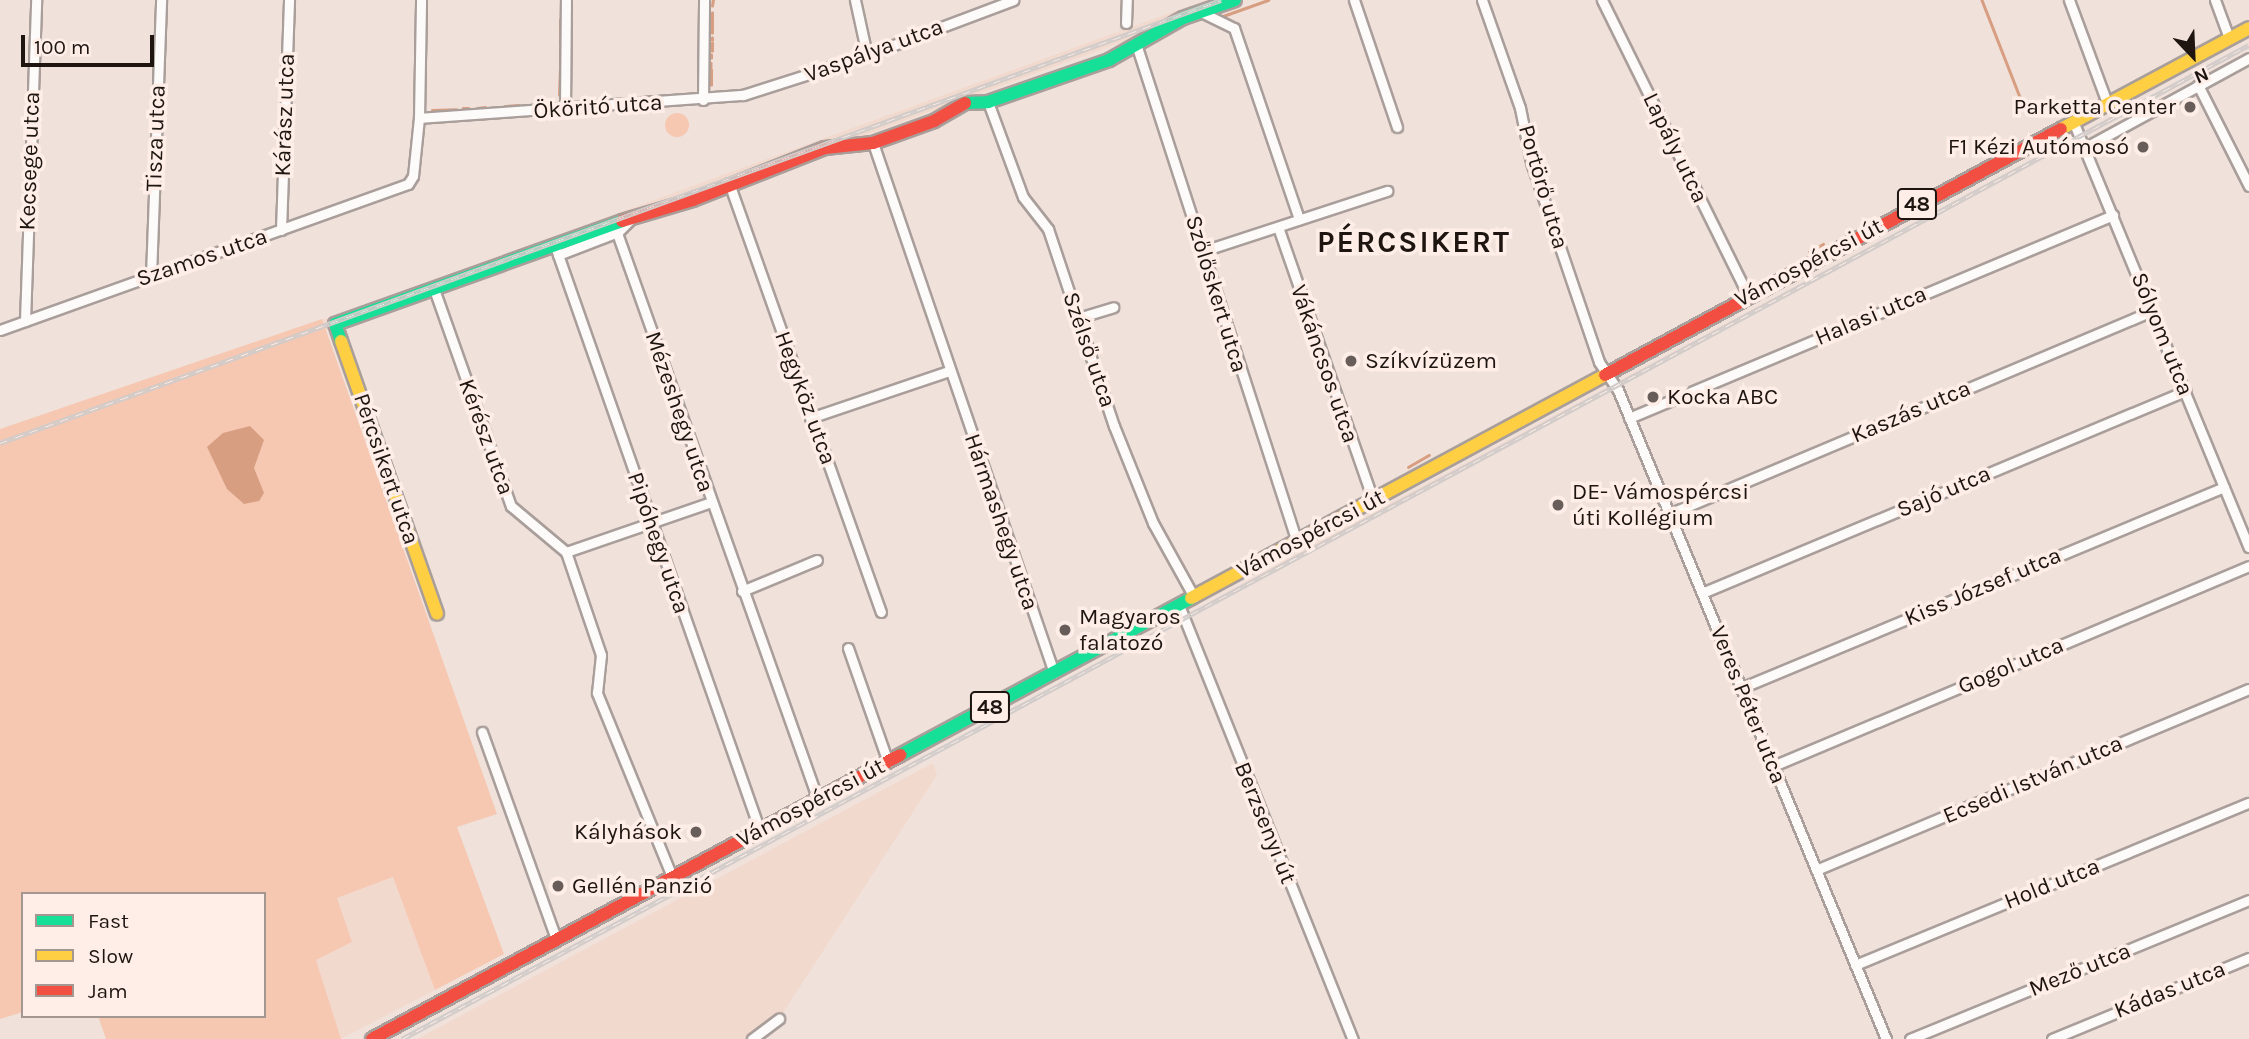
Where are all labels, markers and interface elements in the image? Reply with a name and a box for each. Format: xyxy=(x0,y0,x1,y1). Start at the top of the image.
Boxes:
street label: Vaspálya utca xyxy=(801,13,947,89)
scale bar xyxy=(24,21,158,65)
north arrow xyxy=(2158,21,2228,91)
text: 100 m xyxy=(34,35,91,59)
street label: Kárász utca xyxy=(269,53,301,177)
text: N xyxy=(2191,63,2212,88)
street label: Tisza utca xyxy=(140,84,172,192)
street label: Lapály utca xyxy=(1636,88,1714,208)
street label: Ököritó utca xyxy=(533,89,663,125)
street label: Kecsege utca xyxy=(14,91,46,231)
place label: Parketta Center xyxy=(2014,93,2176,121)
marker: Parketta Center xyxy=(2182,99,2198,115)
street label: Portörő utca xyxy=(1512,122,1574,252)
place label: F1 Kézi Autómosó xyxy=(1948,133,2129,161)
marker: F1 Kézi Autómosó xyxy=(2135,139,2151,155)
road number: 48 xyxy=(1896,186,1938,222)
street label: Szőlőskert utca xyxy=(1179,212,1253,376)
street label: Vámospércsi út xyxy=(1730,212,1888,314)
street label: Szamos utca xyxy=(133,223,271,293)
district label: PÉRCSIKERT xyxy=(1318,224,1510,260)
street label: Sólyom utca xyxy=(2125,268,2199,400)
street label: Halasi utca xyxy=(1811,280,1931,352)
street label: Vákáncsos utca xyxy=(1284,281,1364,447)
street label: Szélső utca xyxy=(1056,289,1122,411)
street label: Hegyköz utca xyxy=(768,327,842,469)
street label: Mézeshegy utca xyxy=(639,328,719,496)
place label: Szíkvízüzem xyxy=(1365,347,1497,375)
marker: Szíkvízüzem xyxy=(1343,353,1359,369)
street label: Kaszás utca xyxy=(1847,374,1975,450)
street label: Kérész utca xyxy=(452,375,520,499)
place label: Kocka ABC xyxy=(1667,383,1778,411)
marker: Kocka ABC xyxy=(1645,389,1661,405)
street label: Pércsikert utca xyxy=(347,390,425,548)
street label: Hármashegy utca xyxy=(958,430,1044,614)
street label: Sajó utca xyxy=(1893,460,1995,524)
street label: Pipóhegy utca xyxy=(621,469,695,617)
place label: DE- Vámospércsi úti Kollégium xyxy=(1572,478,1749,532)
street label: Vámospércsi út xyxy=(1232,483,1390,585)
marker: DE- Vámospércsi úti Kollégium xyxy=(1550,497,1566,513)
street label: Kiss József utca xyxy=(1900,542,2066,632)
place label: Magyaros falatozó xyxy=(1079,603,1181,657)
marker: Magyaros falatozó xyxy=(1057,622,1073,638)
street label: Veres Péter utca xyxy=(1704,622,1792,788)
street label: Gogol utca xyxy=(1954,631,2068,701)
road number: 48 xyxy=(969,690,1011,724)
street label: Ecsedi István utca xyxy=(1939,730,2127,830)
street label: Vámospércsi út xyxy=(732,752,890,854)
street label: Berzsenyi út xyxy=(1228,758,1302,888)
place label: Kályhások xyxy=(574,818,682,846)
marker: Kályhások xyxy=(688,824,704,840)
street label: Hold utca xyxy=(2000,852,2104,916)
place label: Gellén Panzió xyxy=(572,872,712,900)
marker: Gellén Panzió xyxy=(550,878,566,894)
legend xyxy=(21,892,266,1018)
text: Fast xyxy=(88,909,129,933)
street label: Mező utca xyxy=(2025,937,2135,1003)
text: Slow xyxy=(88,944,133,968)
street label: Kádas utca xyxy=(2110,955,2230,1025)
text: Jam xyxy=(88,979,128,1003)

